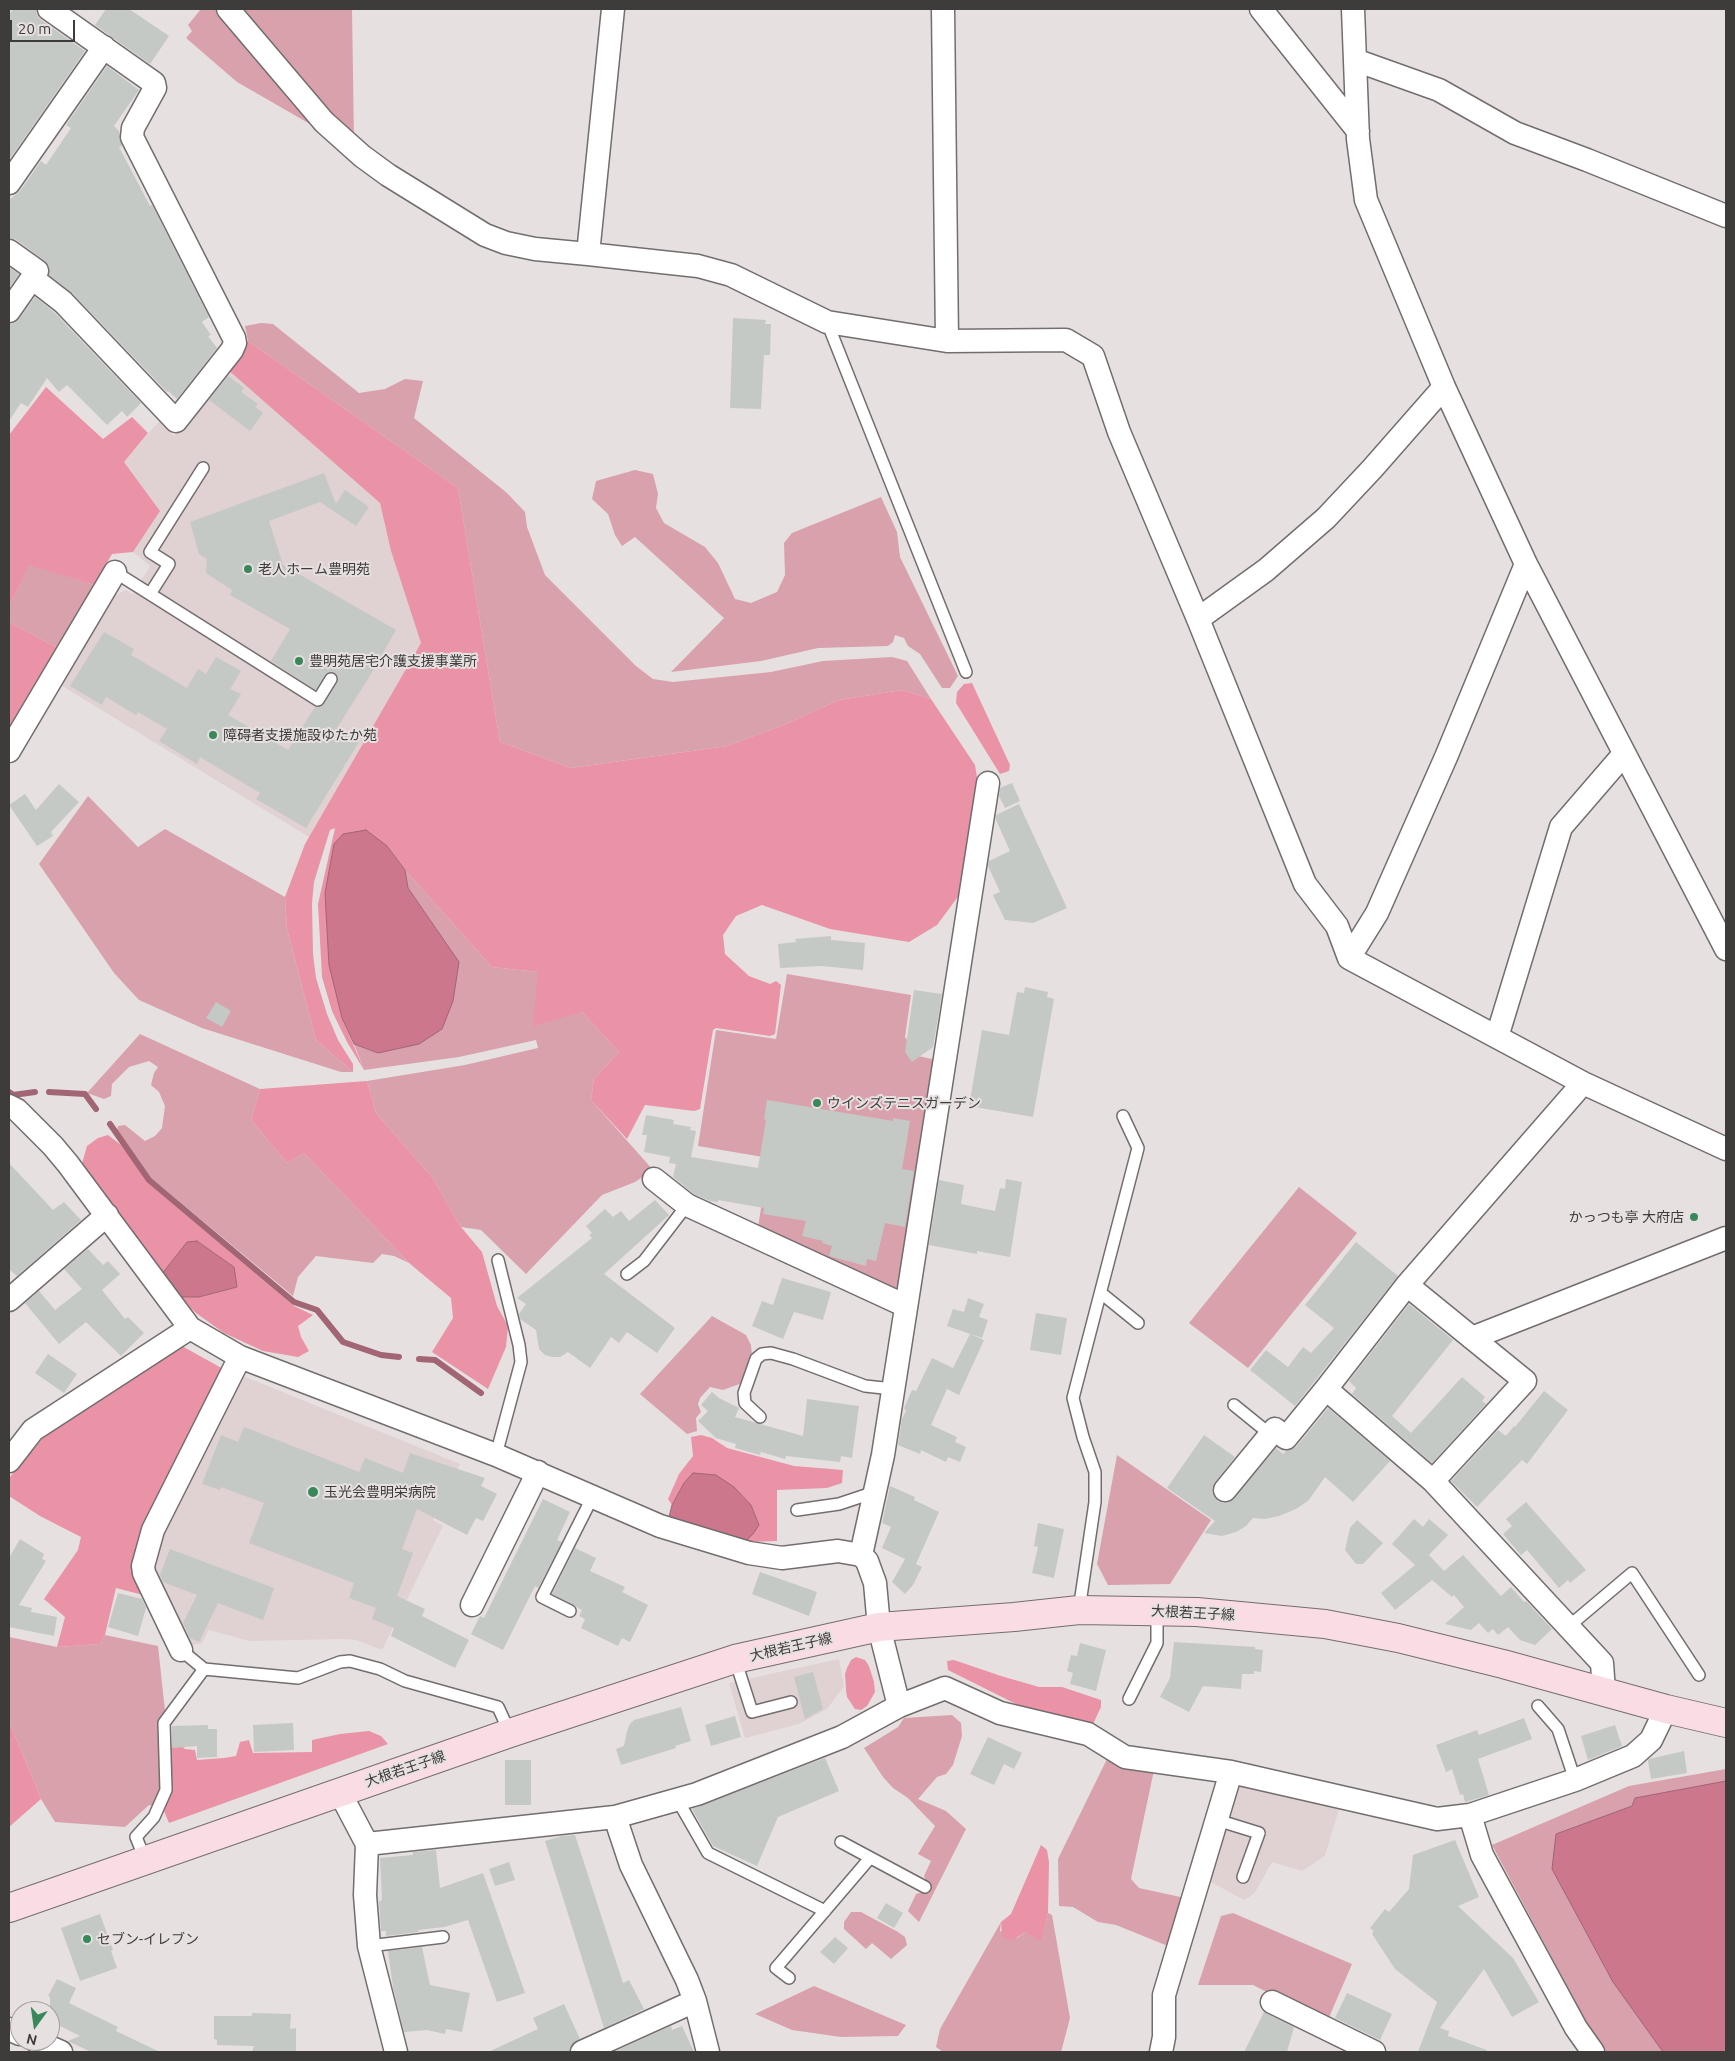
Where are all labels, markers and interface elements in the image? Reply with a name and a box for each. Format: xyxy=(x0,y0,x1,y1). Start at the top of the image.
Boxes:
scale bar xyxy=(12,10,78,42)
text: 20 m xyxy=(18,20,51,37)
place label: 老人ホーム豊明苑 xyxy=(258,561,370,577)
marker: 老人ホーム豊明苑 xyxy=(242,563,254,575)
place label: 豊明苑居宅介護支援事業所 xyxy=(309,653,477,669)
marker: 豊明苑居宅介護支援事業所 xyxy=(293,655,305,667)
place label: 障碍者支援施設ゆたか苑 xyxy=(223,727,377,743)
marker: 障碍者支援施設ゆたか苑 xyxy=(207,729,219,741)
place label: ウインズテニスガーデン xyxy=(827,1095,981,1111)
marker: ウインズテニスガーデン xyxy=(811,1097,823,1109)
place label: かっつも亭 大府店 xyxy=(1569,1209,1684,1225)
marker: かっつも亭 大府店 xyxy=(1688,1211,1700,1223)
place label: 玉光会豊明栄病院 xyxy=(324,1484,436,1500)
marker: 玉光会豊明栄病院 xyxy=(306,1485,320,1499)
street label: 大根若王子線 xyxy=(1151,1602,1235,1624)
street label: 大根若王子線 xyxy=(748,1629,834,1665)
street label: 大根若王子線 xyxy=(363,1747,447,1791)
place label: セブン-イレブン xyxy=(97,1931,199,1947)
marker: セブン-イレブン xyxy=(81,1933,93,1945)
north arrow xyxy=(10,2001,60,2051)
text: N xyxy=(25,2031,39,2049)

